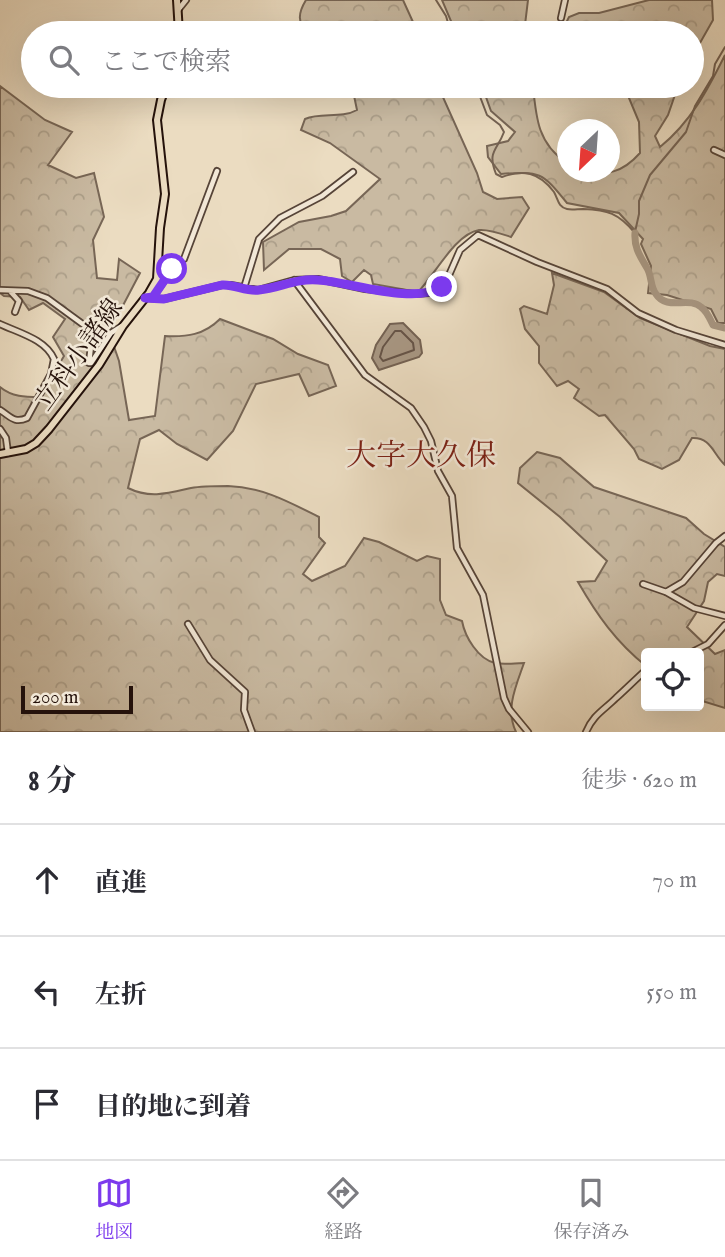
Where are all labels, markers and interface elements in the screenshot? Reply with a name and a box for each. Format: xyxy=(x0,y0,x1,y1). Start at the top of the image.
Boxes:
search box xyxy=(21,21,704,98)
icon: search xyxy=(45,41,83,79)
text: ここで検索 xyxy=(101,46,231,79)
north arrow xyxy=(557,119,620,182)
route start xyxy=(156,253,187,284)
route end xyxy=(426,271,457,302)
street label: 立科小諸線 xyxy=(27,293,131,417)
district label: 大字大久保 xyxy=(346,438,496,476)
map controls xyxy=(641,648,704,711)
button: locate xyxy=(641,648,704,711)
scale bar xyxy=(21,683,133,715)
text: 200 m xyxy=(32,686,78,710)
text: 8 分 xyxy=(28,763,76,801)
text: 徒歩 · 620 m xyxy=(581,766,697,795)
icon: ahead xyxy=(28,861,66,899)
text: 70 m xyxy=(652,866,697,895)
text: 直進 xyxy=(95,867,147,900)
icon: left xyxy=(28,973,66,1011)
text: 550 m xyxy=(646,978,697,1007)
text: 左折 xyxy=(95,979,147,1012)
icon: arrive xyxy=(28,1085,66,1123)
text: 目的地に到着 xyxy=(95,1091,251,1124)
tab: 地図 xyxy=(95,1174,134,1245)
tab: 経路 xyxy=(324,1174,363,1245)
tab: 保存済み xyxy=(553,1174,630,1245)

